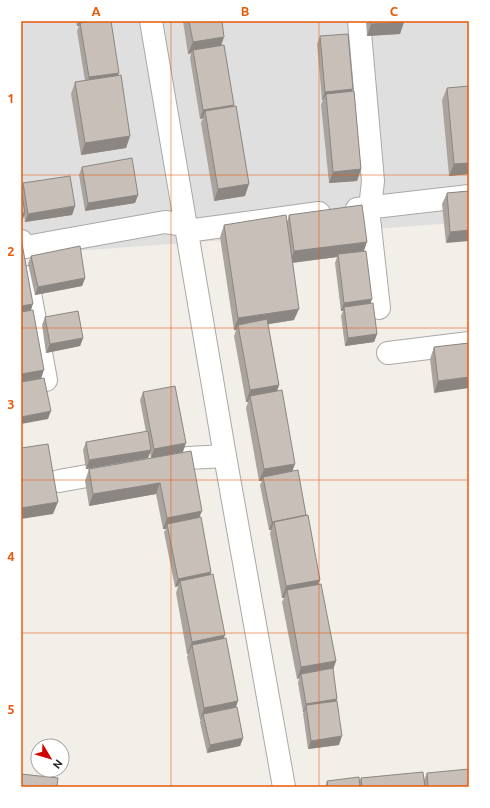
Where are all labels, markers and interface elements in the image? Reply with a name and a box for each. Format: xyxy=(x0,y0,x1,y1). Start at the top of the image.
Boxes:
text: A xyxy=(91,4,101,18)
text: B xyxy=(241,4,250,18)
text: C xyxy=(390,4,399,18)
text: 1 xyxy=(7,91,15,105)
text: 2 xyxy=(7,244,15,258)
text: 3 xyxy=(7,397,15,411)
text: 4 xyxy=(7,549,15,563)
text: 5 xyxy=(7,702,15,716)
north arrow xyxy=(30,738,70,778)
text: N xyxy=(51,757,65,771)

